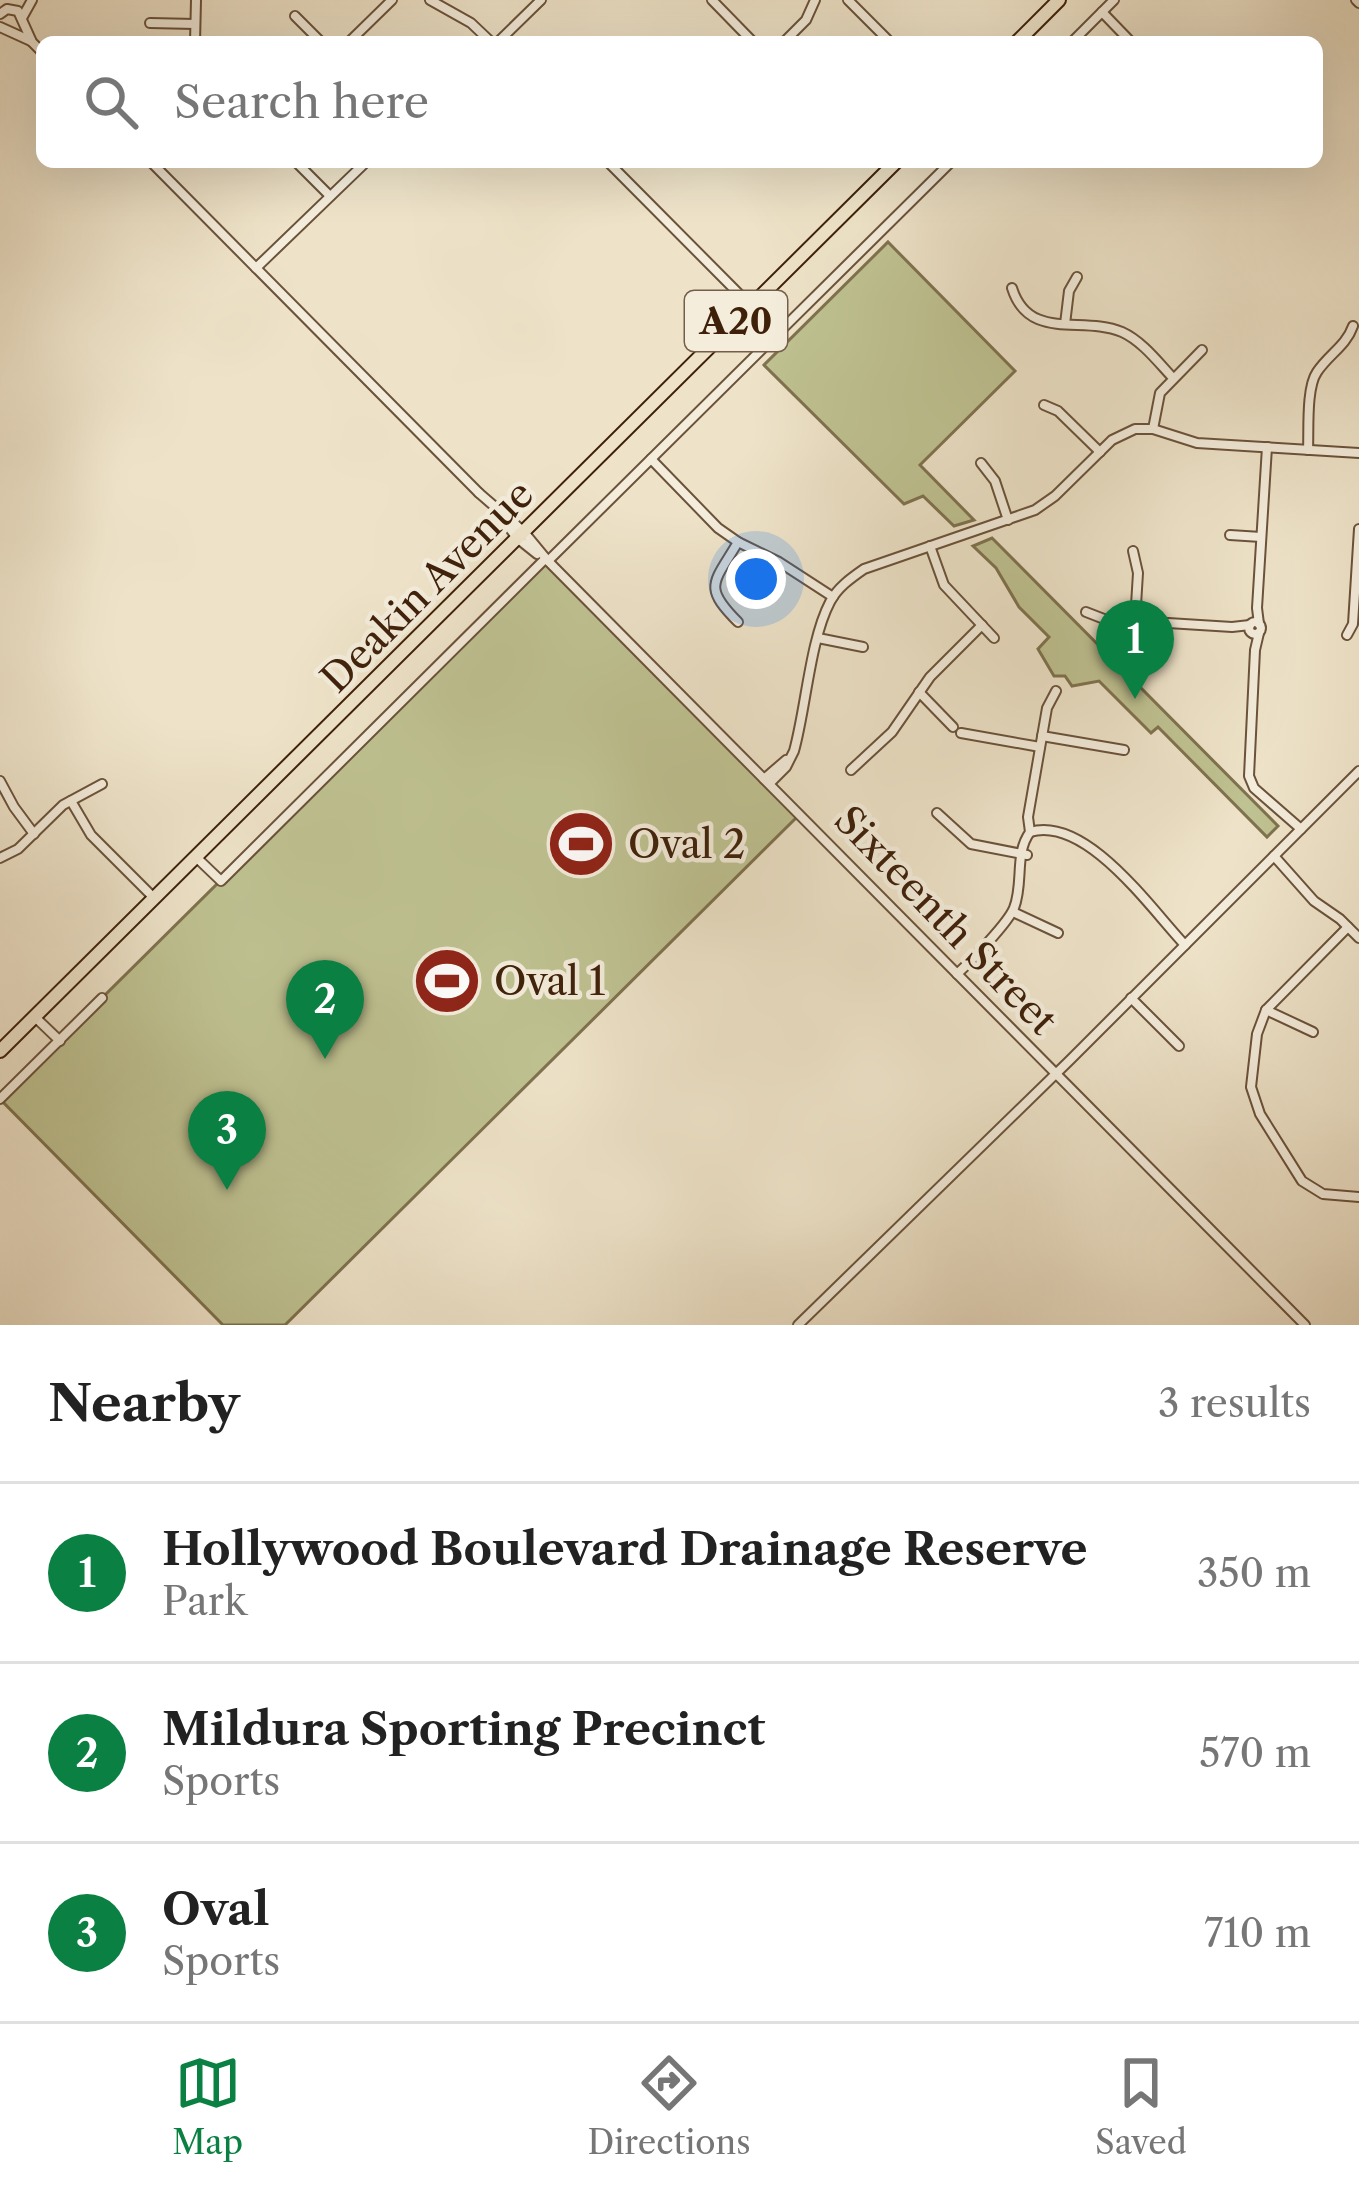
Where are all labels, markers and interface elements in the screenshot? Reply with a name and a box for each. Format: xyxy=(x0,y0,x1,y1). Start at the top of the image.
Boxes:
search box xyxy=(36,36,1323,168)
icon: search xyxy=(78,69,144,135)
text: Search here xyxy=(174,74,429,130)
road number: A20 xyxy=(685,291,787,351)
street label: Deakin Avenue xyxy=(311,470,543,702)
your location xyxy=(726,549,786,609)
pin: 1 xyxy=(1096,600,1174,699)
street label: Sixteenth Street xyxy=(825,796,1067,1044)
sports icon: Oval 2 xyxy=(546,809,616,879)
place label: Oval 2 xyxy=(628,820,745,868)
sports icon: Oval 1 xyxy=(412,946,482,1016)
place label: Oval 1 xyxy=(494,957,605,1005)
pin: 2 xyxy=(286,960,364,1059)
pin: 3 xyxy=(188,1091,266,1190)
text: Nearby xyxy=(48,1372,240,1434)
text: 3 results xyxy=(1158,1379,1311,1427)
text: Hollywood Boulevard Drainage Reserve xyxy=(162,1521,1087,1577)
text: 1 xyxy=(78,1549,96,1597)
text: 350 m xyxy=(1197,1549,1311,1597)
text: Park xyxy=(162,1577,247,1625)
text: Mildura Sporting Precinct xyxy=(162,1701,765,1757)
text: 2 xyxy=(75,1729,99,1777)
text: 570 m xyxy=(1199,1729,1311,1777)
text: Sports xyxy=(162,1757,280,1805)
text: Oval xyxy=(162,1881,269,1937)
text: 3 xyxy=(76,1909,98,1957)
text: 710 m xyxy=(1204,1909,1311,1957)
text: Sports xyxy=(162,1937,280,1985)
tab: Map xyxy=(172,2050,243,2163)
tab: Directions xyxy=(588,2050,751,2163)
tab: Saved xyxy=(1095,2050,1187,2163)

